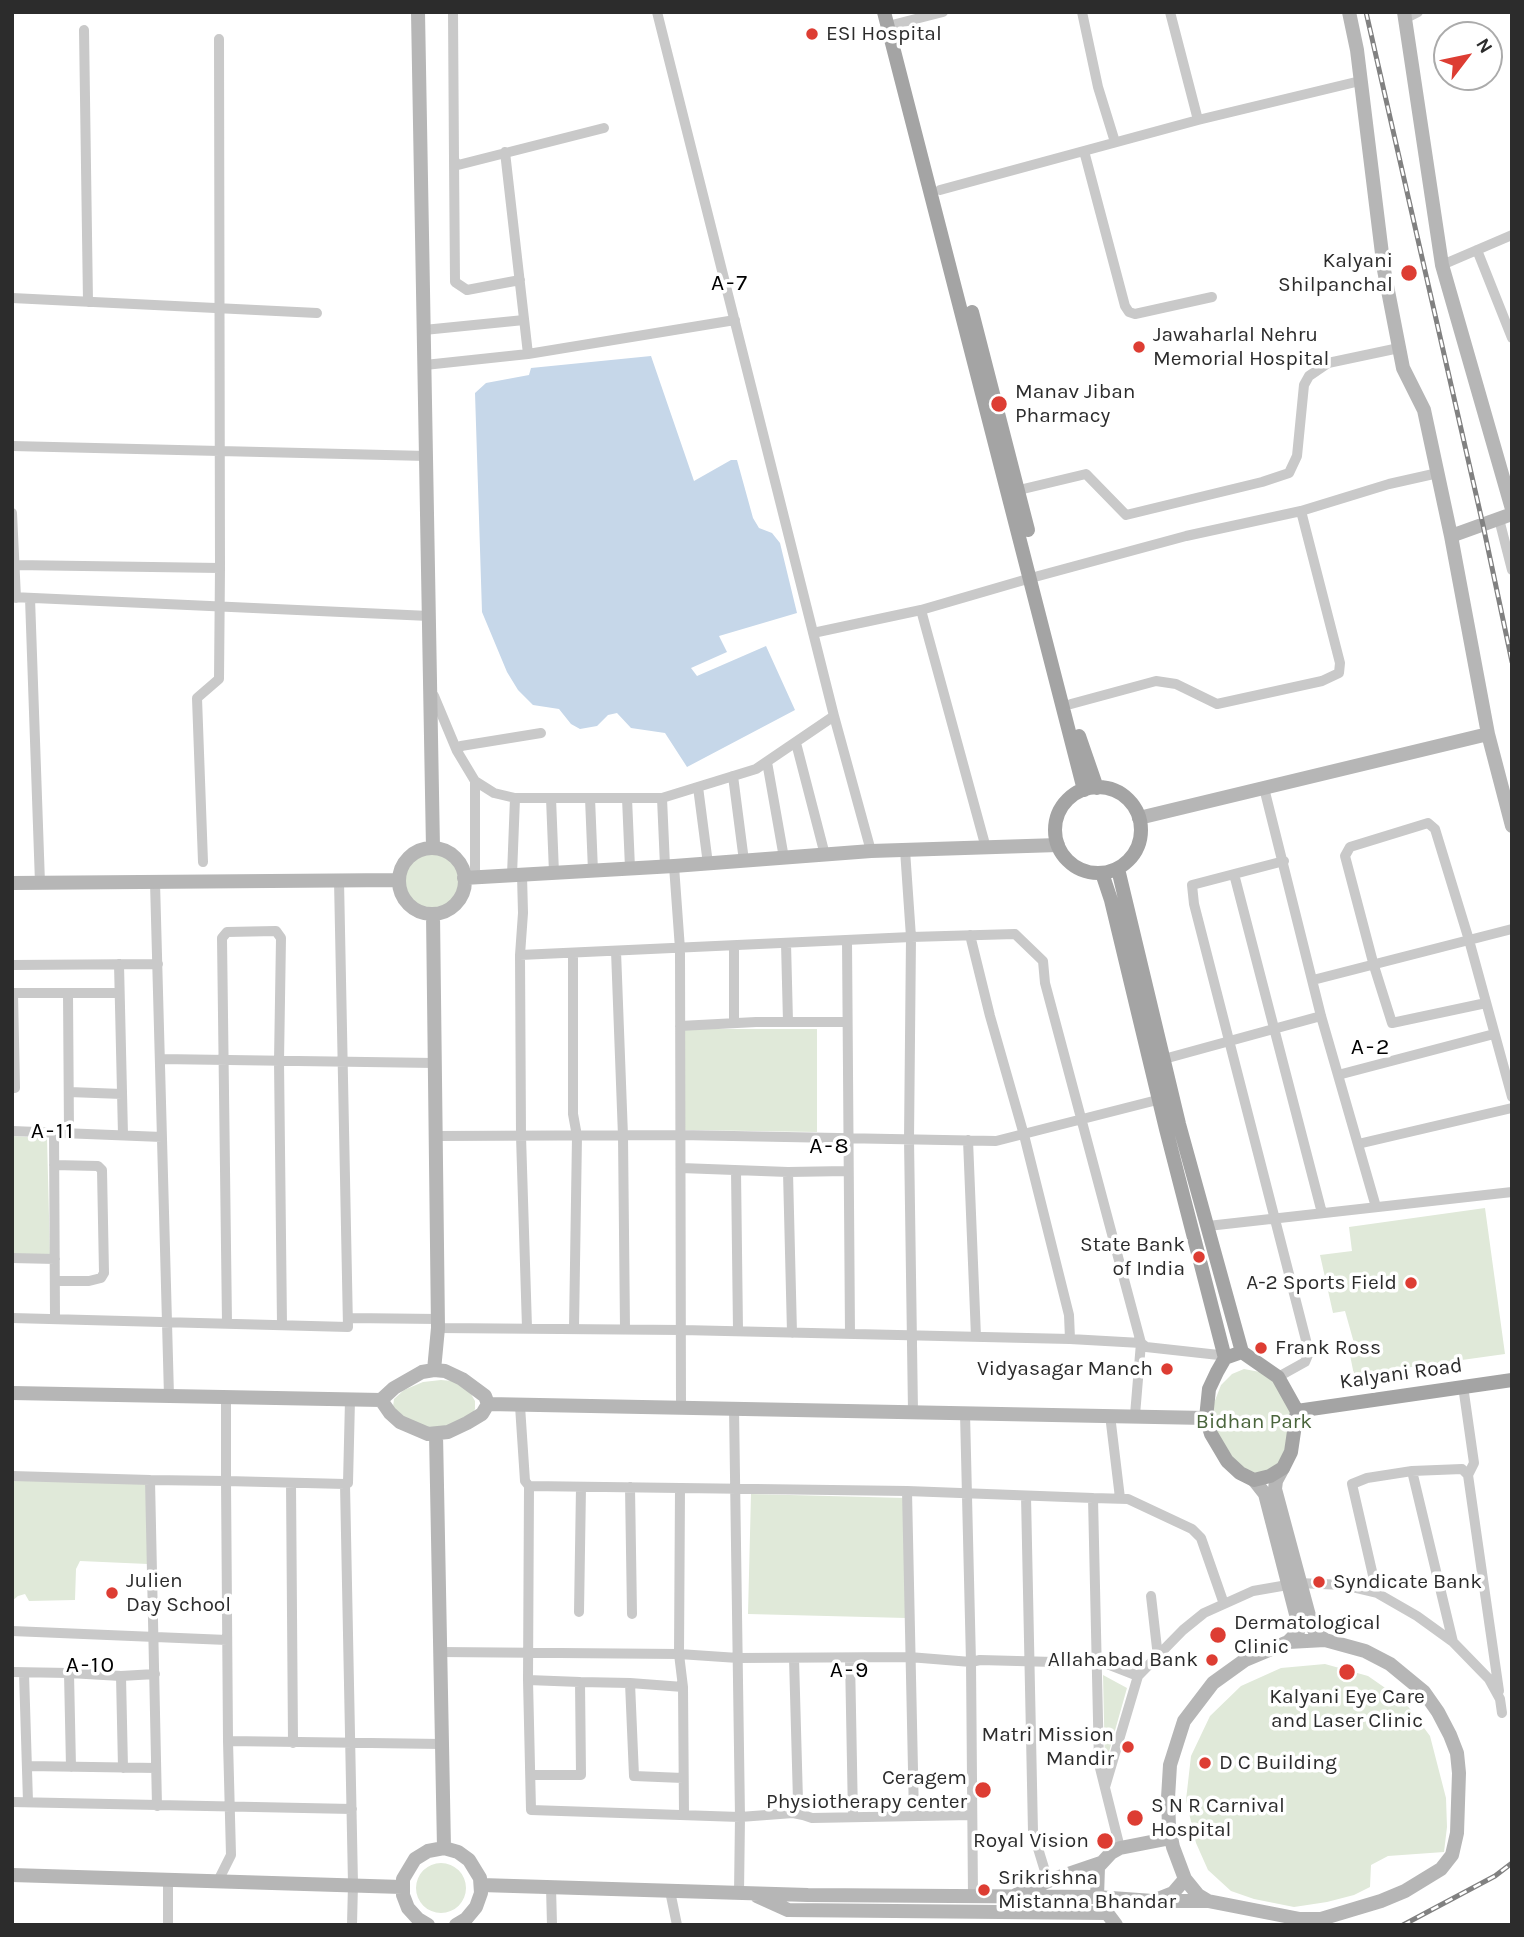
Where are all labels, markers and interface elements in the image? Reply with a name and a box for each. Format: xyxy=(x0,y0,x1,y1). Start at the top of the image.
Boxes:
place label: ESI Hospital xyxy=(826,21,942,47)
north arrow xyxy=(1433,21,1503,91)
marker: ESI Hospital xyxy=(804,26,820,42)
text: N xyxy=(1471,34,1497,58)
place label: Kalyani Shilpanchal xyxy=(1278,248,1393,298)
marker: Kalyani Shilpanchal xyxy=(1399,263,1419,283)
district label: A-7 xyxy=(711,269,749,297)
place label: Jawaharlal Nehru Memorial Hospital xyxy=(1153,322,1329,372)
marker: Jawaharlal Nehru Memorial Hospital xyxy=(1131,339,1147,355)
place label: Manav Jiban Pharmacy xyxy=(1015,379,1136,429)
marker: Manav Jiban Pharmacy xyxy=(989,394,1009,414)
district label: A-2 xyxy=(1351,1033,1391,1061)
district label: A-11 xyxy=(31,1117,75,1145)
district label: A-8 xyxy=(810,1132,850,1160)
place label: State Bank of India xyxy=(1080,1232,1185,1282)
marker: State Bank of India xyxy=(1191,1249,1207,1265)
place label: A-2 Sports Field xyxy=(1246,1270,1397,1296)
marker: A-2 Sports Field xyxy=(1403,1275,1419,1291)
place label: Frank Ross xyxy=(1275,1335,1381,1361)
marker: Frank Ross xyxy=(1253,1340,1269,1356)
street label: Kalyani Road xyxy=(1338,1353,1464,1395)
place label: Vidyasagar Manch xyxy=(977,1356,1153,1382)
marker: Vidyasagar Manch xyxy=(1159,1361,1175,1377)
park label: Bidhan Park xyxy=(1196,1409,1312,1435)
place label: Julien Day School xyxy=(126,1568,231,1618)
place label: Syndicate Bank xyxy=(1333,1569,1482,1595)
marker: Syndicate Bank xyxy=(1311,1574,1327,1590)
marker: Julien Day School xyxy=(104,1585,120,1601)
place label: Dermatological Clinic xyxy=(1234,1610,1381,1660)
marker: Dermatological Clinic xyxy=(1208,1625,1228,1645)
place label: Allahabad Bank xyxy=(1048,1647,1198,1673)
district label: A-10 xyxy=(66,1651,116,1679)
marker: Allahabad Bank xyxy=(1204,1652,1220,1668)
district label: A-9 xyxy=(830,1656,870,1684)
marker: Kalyani Eye Care and Laser Clinic xyxy=(1337,1662,1357,1682)
place label: Kalyani Eye Care and Laser Clinic xyxy=(1269,1684,1425,1734)
place label: Matri Mission Mandir xyxy=(981,1722,1114,1772)
marker: Matri Mission Mandir xyxy=(1120,1739,1136,1755)
place label: D C Building xyxy=(1219,1750,1337,1776)
marker: D C Building xyxy=(1197,1755,1213,1771)
place label: Ceragem Physiotherapy center xyxy=(766,1765,967,1815)
marker: Ceragem Physiotherapy center xyxy=(973,1780,993,1800)
place label: S N R Carnival Hospital xyxy=(1151,1793,1285,1843)
marker: S N R Carnival Hospital xyxy=(1125,1808,1145,1828)
place label: Royal Vision xyxy=(973,1828,1089,1854)
marker: Royal Vision xyxy=(1095,1831,1115,1851)
place label: Srikrishna Mistanna Bhandar xyxy=(998,1865,1176,1915)
marker: Srikrishna Mistanna Bhandar xyxy=(976,1882,992,1898)

